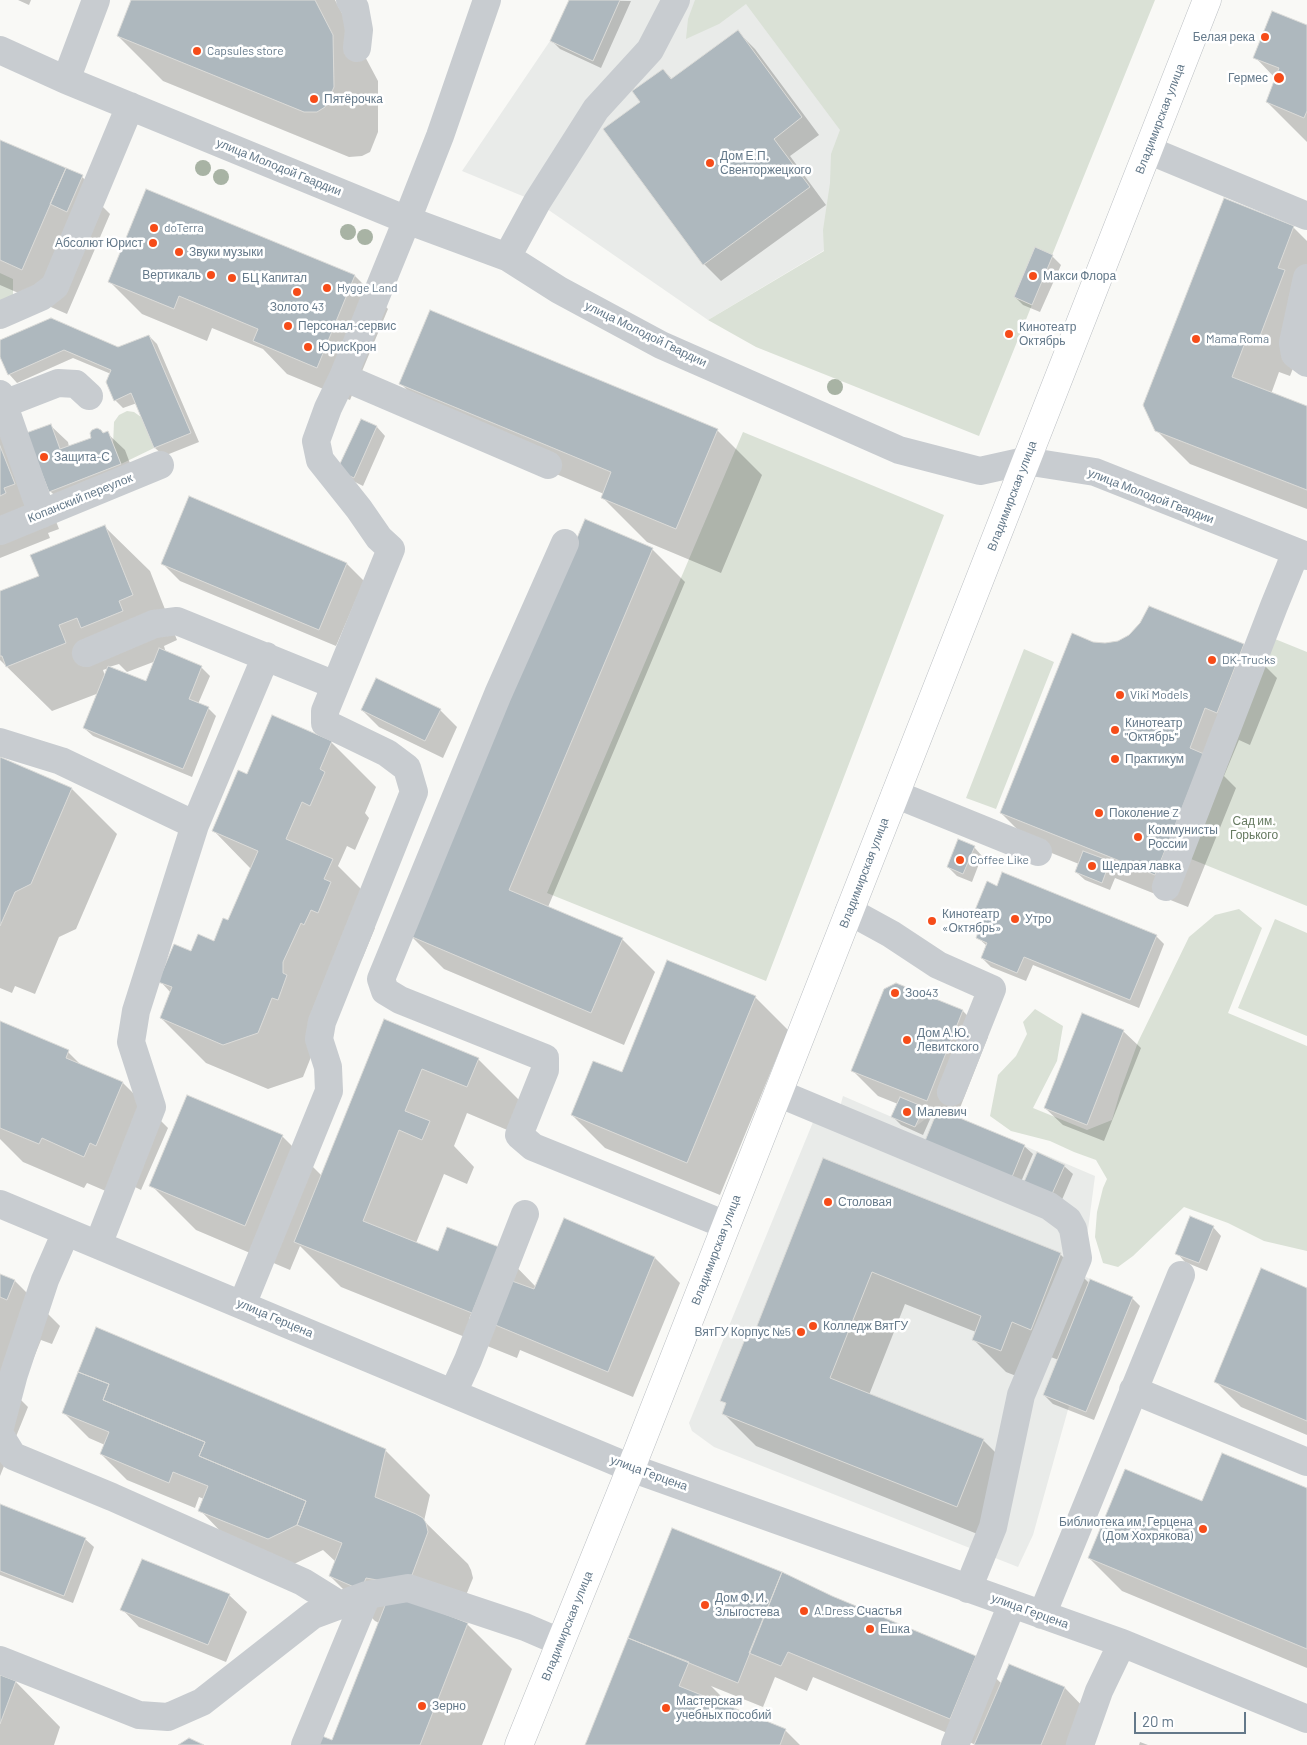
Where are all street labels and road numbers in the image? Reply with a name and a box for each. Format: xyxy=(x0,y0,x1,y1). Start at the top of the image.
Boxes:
street label: Владимирская улица xyxy=(1132,62,1188,176)
street label: улица Молодой Гвардии xyxy=(214,135,344,199)
street label: улица Молодой Гвардии xyxy=(583,298,709,370)
street label: Владимирская улица xyxy=(984,439,1040,553)
street label: улица Молодой Гвардии xyxy=(1086,465,1216,527)
street label: Копанский переулок xyxy=(26,470,134,526)
street label: Владимирская улица xyxy=(836,816,892,930)
street label: Владимирская улица xyxy=(688,1193,744,1307)
street label: улица Герцена xyxy=(235,1296,315,1340)
street label: улица Герцена xyxy=(608,1452,690,1494)
street label: Владимирская улица xyxy=(538,1569,596,1683)
street label: улица Герцена xyxy=(989,1590,1071,1632)

